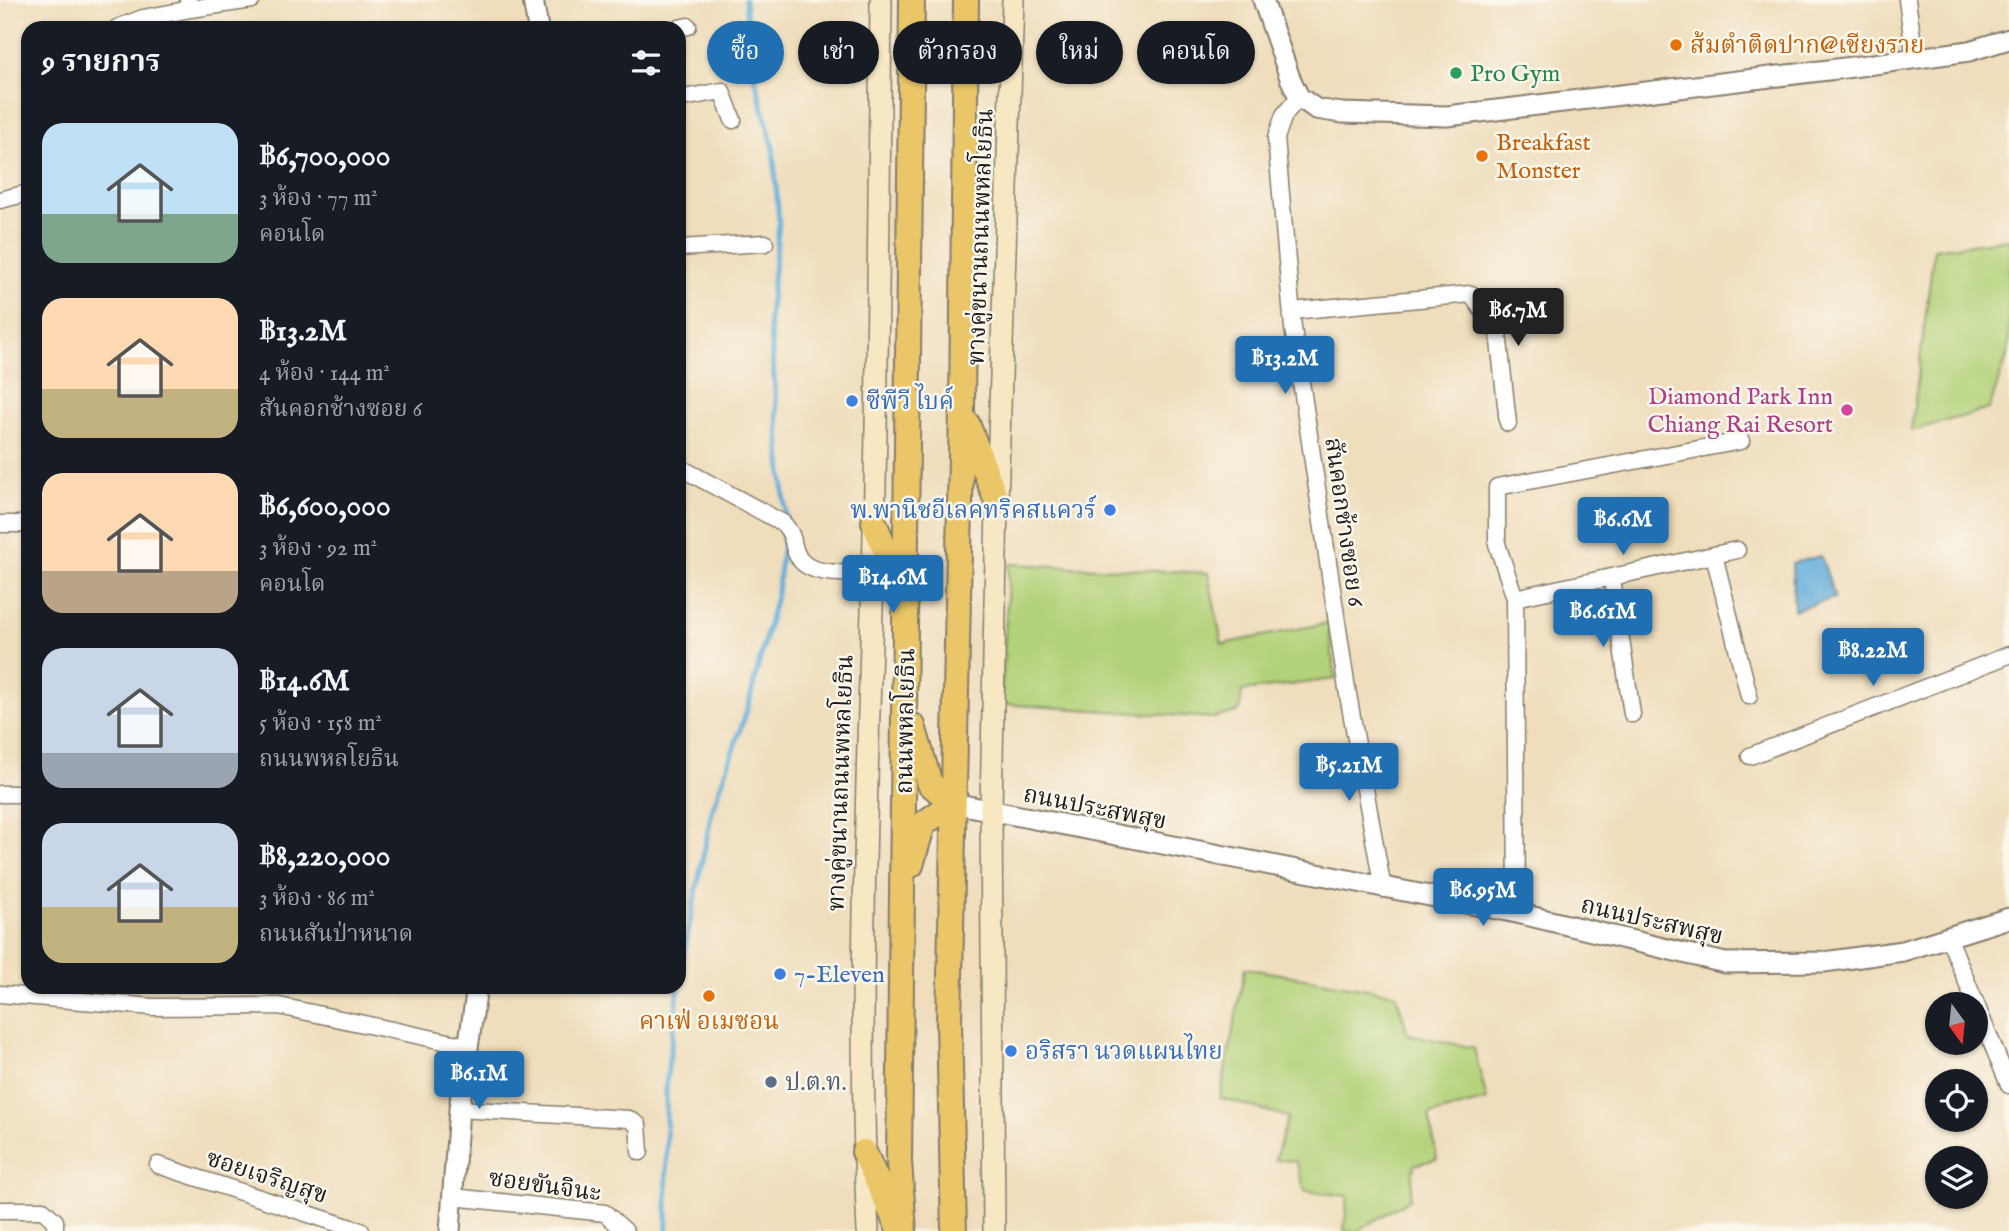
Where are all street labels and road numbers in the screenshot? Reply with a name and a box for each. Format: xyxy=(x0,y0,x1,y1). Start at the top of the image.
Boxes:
street label: ทางคู่ขนานถนนพหลโยธิน xyxy=(958,108,1001,366)
street label: สันคอกช้างซอย 6 xyxy=(1316,436,1371,610)
street label: ถนนพหลโยธิน xyxy=(886,648,923,794)
street label: ทางคู่ขนานถนนพหลโยธิน xyxy=(818,654,861,912)
street label: ถนนประสพสุข xyxy=(1020,779,1169,838)
street label: ถนนประสพสุข xyxy=(1577,890,1726,953)
street label: ซอยเจริญสุข xyxy=(202,1143,331,1212)
street label: ซอยขันจินะ xyxy=(487,1163,603,1210)

